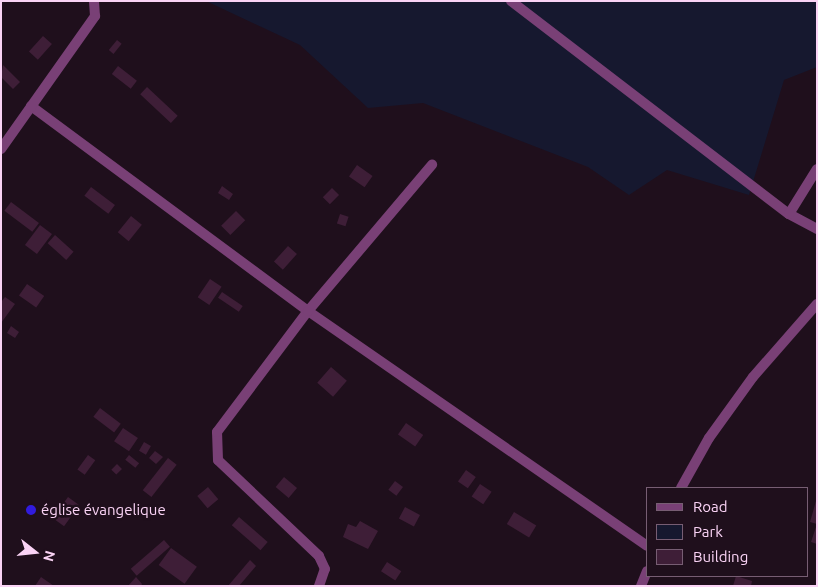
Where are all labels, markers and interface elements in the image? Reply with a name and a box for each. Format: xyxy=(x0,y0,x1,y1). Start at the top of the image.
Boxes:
legend xyxy=(646,487,808,577)
text: Road xyxy=(693,498,728,515)
place label: église évangelique xyxy=(41,501,166,519)
marker: église évangelique xyxy=(25,504,37,516)
text: Park xyxy=(693,523,723,540)
north arrow xyxy=(10,527,60,577)
text: Building xyxy=(693,548,748,565)
text: N xyxy=(40,549,59,563)

